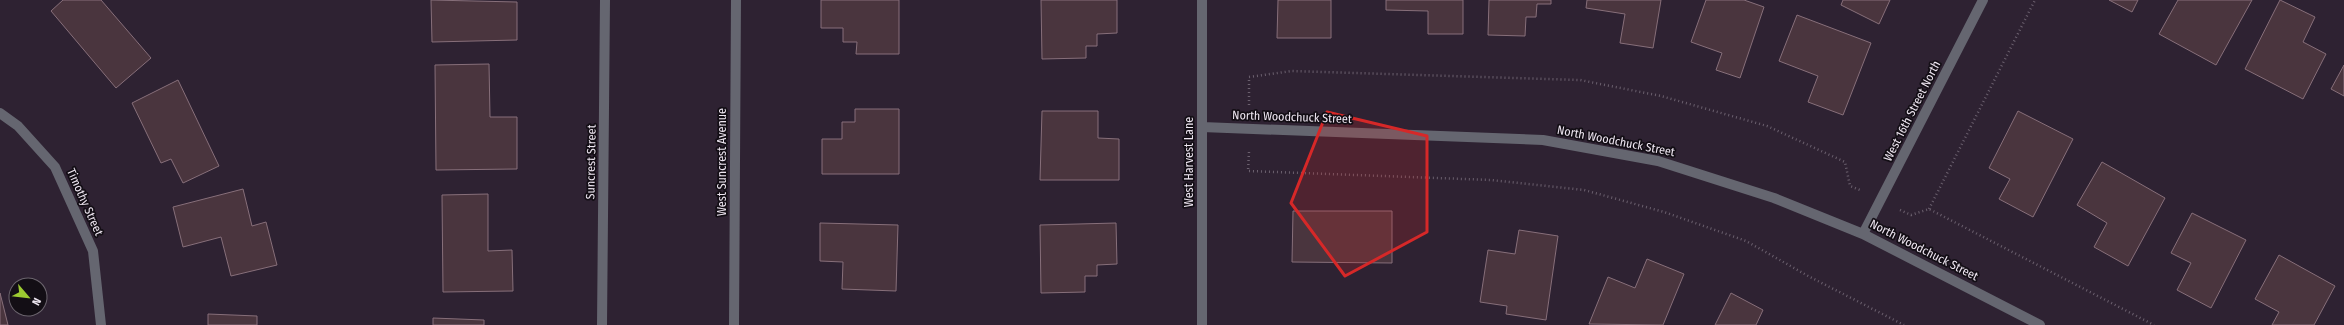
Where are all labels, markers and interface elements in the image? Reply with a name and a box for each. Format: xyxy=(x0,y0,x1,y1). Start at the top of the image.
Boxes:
street label: West 16th Street North xyxy=(1881,58,1943,164)
street label: West Suncrest Avenue xyxy=(715,108,729,216)
street label: North Woodchuck Street xyxy=(1232,108,1352,126)
street label: West Harvest Lane xyxy=(1182,117,1196,207)
street label: North Woodchuck Street xyxy=(1556,123,1676,159)
street label: Suncrest Street xyxy=(583,124,599,200)
street label: Timothy Street xyxy=(64,166,106,238)
street label: North Woodchuck Street xyxy=(1868,217,1981,283)
north arrow xyxy=(8,277,48,317)
text: N xyxy=(29,295,44,307)

